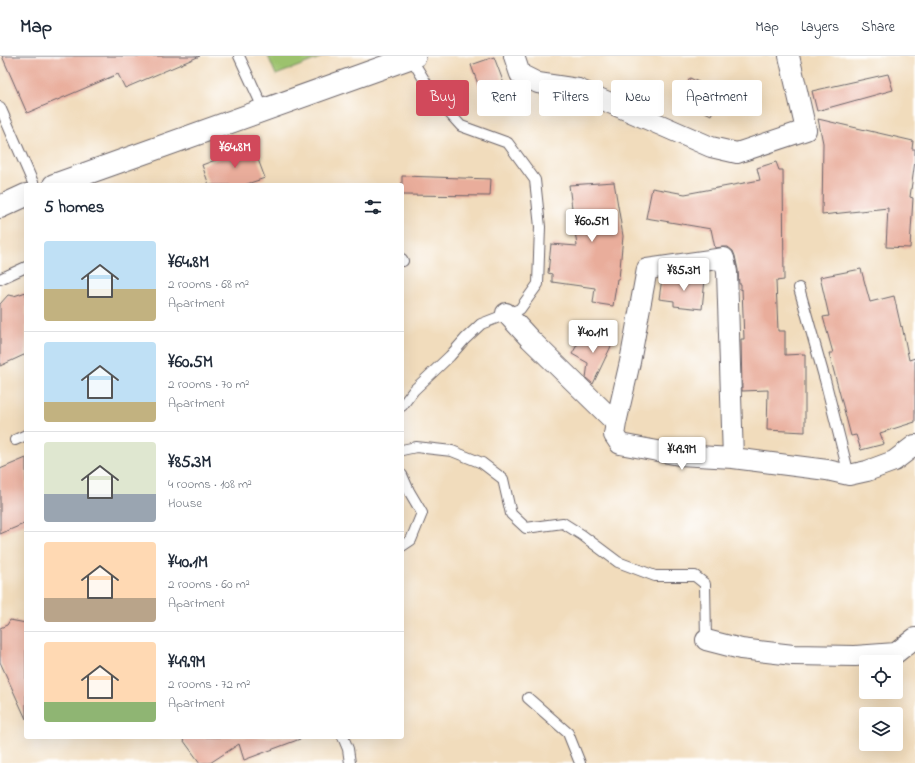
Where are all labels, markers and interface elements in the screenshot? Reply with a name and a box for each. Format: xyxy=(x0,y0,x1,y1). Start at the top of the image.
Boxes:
text: Map xyxy=(20,14,52,41)
text: Map xyxy=(755,17,779,38)
text: Layers xyxy=(801,17,839,38)
text: Share xyxy=(861,17,895,38)
chip: Buy xyxy=(416,80,469,116)
chip: Rent xyxy=(477,80,531,116)
chip: Filters xyxy=(539,80,603,116)
chip: New xyxy=(611,80,664,116)
chip: Apartment xyxy=(672,80,762,116)
pin: ¥64.8M xyxy=(202,135,268,169)
text: ¥64.8M xyxy=(219,138,251,157)
text: 5 homes xyxy=(44,195,104,220)
icon: filters xyxy=(362,196,384,218)
pin: ¥60.5M xyxy=(559,209,625,243)
text: ¥60.5M xyxy=(575,212,609,231)
text: ¥64.8M xyxy=(168,250,209,275)
icon: home xyxy=(76,257,124,305)
pin: ¥85.3M xyxy=(651,258,717,292)
text: ¥85.3M xyxy=(667,261,701,280)
text: 2 rooms · 68 m² xyxy=(168,275,249,294)
text: Apartment xyxy=(168,294,225,313)
pin: ¥40.1M xyxy=(560,320,626,354)
text: ¥40.1M xyxy=(578,323,608,342)
text: ¥60.5M xyxy=(168,350,213,375)
icon: home xyxy=(76,358,124,406)
text: 2 rooms · 70 m² xyxy=(168,375,249,394)
text: Apartment xyxy=(168,394,225,413)
pin: ¥49.9M xyxy=(649,437,715,471)
text: ¥49.9M xyxy=(668,440,696,459)
text: ¥85.3M xyxy=(168,450,212,475)
icon: home xyxy=(76,458,124,506)
text: 4 rooms · 108 m² xyxy=(168,475,252,494)
text: House xyxy=(168,494,202,513)
text: ¥40.1M xyxy=(168,550,208,575)
icon: home xyxy=(76,558,124,606)
text: 2 rooms · 60 m² xyxy=(168,575,250,594)
text: Apartment xyxy=(168,594,225,613)
text: ¥49.9M xyxy=(168,650,206,675)
map controls xyxy=(859,655,903,751)
button: locate xyxy=(859,655,903,699)
icon: home xyxy=(76,658,124,706)
text: 2 rooms · 72 m² xyxy=(168,675,250,694)
text: Apartment xyxy=(168,694,225,713)
button: layers xyxy=(859,707,903,751)

